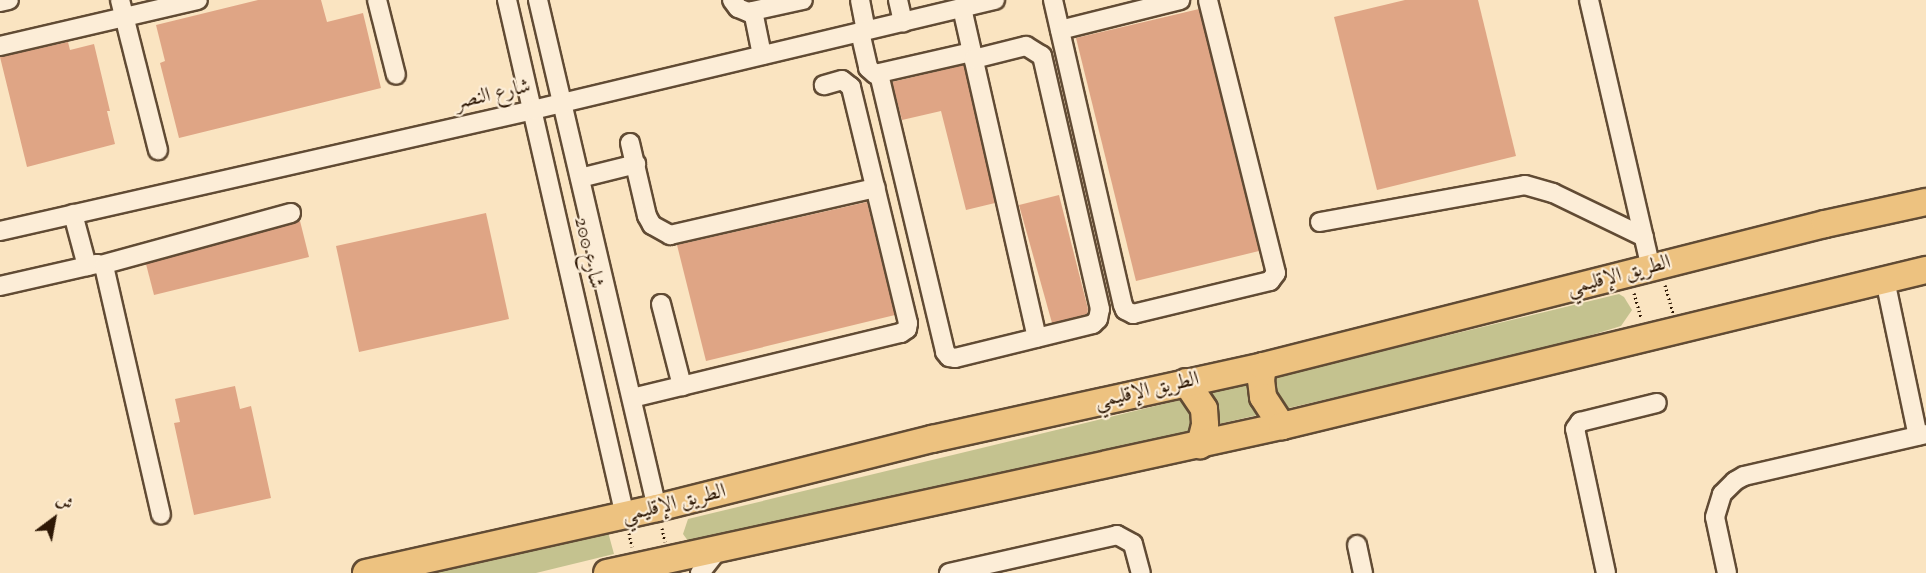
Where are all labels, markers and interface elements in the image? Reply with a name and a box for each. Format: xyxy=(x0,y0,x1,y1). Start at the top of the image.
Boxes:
street label: شارع النصر xyxy=(453,74,533,116)
street label: شارع 200 xyxy=(568,215,608,291)
street label: الطريق الإقليمي xyxy=(1564,250,1674,302)
street label: الطريق الإقليمي xyxy=(1092,367,1202,415)
street label: الطريق الإقليمي xyxy=(619,479,729,529)
north arrow xyxy=(24,489,84,549)
text: ش xyxy=(51,489,77,517)

